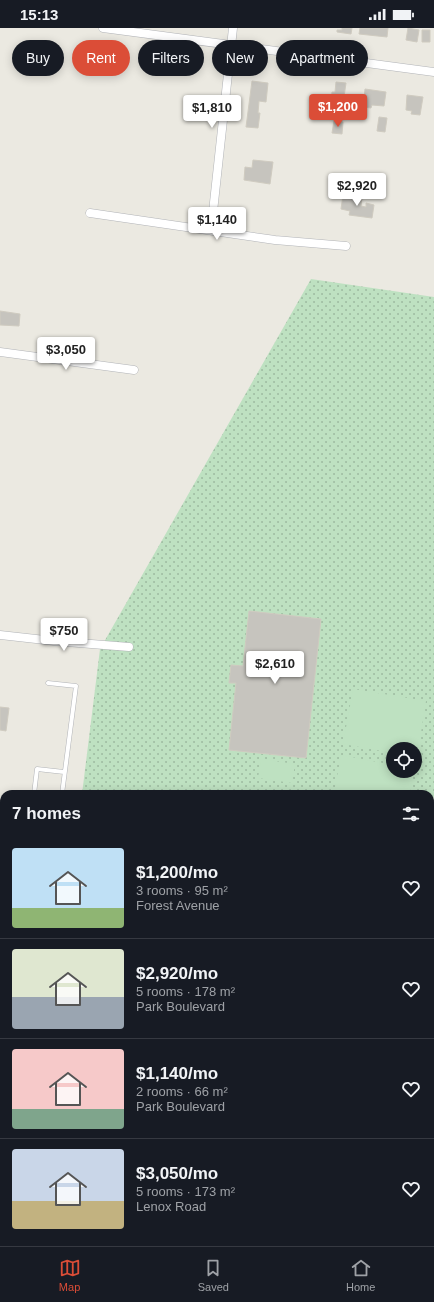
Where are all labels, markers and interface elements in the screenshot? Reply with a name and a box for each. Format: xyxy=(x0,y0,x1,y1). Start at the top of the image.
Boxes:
text: 15:13 xyxy=(20,6,58,23)
chip: Buy xyxy=(12,40,64,76)
chip: Rent xyxy=(72,40,130,76)
chip: Filters xyxy=(138,40,204,76)
chip: New xyxy=(212,40,268,76)
chip: Apartment xyxy=(276,40,368,76)
pin: $1,200 xyxy=(305,94,371,128)
pin: $1,810 xyxy=(179,95,245,129)
text: $1,200 xyxy=(318,99,358,114)
text: $1,810 xyxy=(192,100,232,115)
pin: $2,920 xyxy=(324,173,390,207)
text: $2,920 xyxy=(337,178,377,193)
pin: $1,140 xyxy=(184,207,250,241)
text: $1,140 xyxy=(197,212,237,227)
pin: $3,050 xyxy=(33,337,99,371)
text: $3,050 xyxy=(46,342,86,357)
pin: $750 xyxy=(40,618,88,652)
text: $750 xyxy=(50,623,78,638)
pin: $2,610 xyxy=(242,651,308,685)
text: $2,610 xyxy=(255,656,295,671)
map controls xyxy=(386,742,422,778)
button: locate xyxy=(386,742,422,778)
icon: filters xyxy=(400,803,422,825)
text: 7 homes xyxy=(12,804,81,823)
text: $1,200/mo xyxy=(136,863,218,882)
icon: home xyxy=(44,864,92,912)
icon: heart xyxy=(400,877,422,899)
text: 3 rooms · 95 m² xyxy=(136,883,228,898)
text: Forest Avenue xyxy=(136,898,220,913)
text: $2,920/mo xyxy=(136,964,218,983)
icon: home xyxy=(44,965,92,1013)
icon: heart xyxy=(400,978,422,1000)
text: 5 rooms · 178 m² xyxy=(136,984,235,999)
text: Park Boulevard xyxy=(136,999,225,1014)
text: $1,140/mo xyxy=(136,1064,218,1083)
icon: home xyxy=(44,1065,92,1113)
icon: heart xyxy=(400,1078,422,1100)
text: 2 rooms · 66 m² xyxy=(136,1084,228,1099)
text: Park Boulevard xyxy=(136,1099,225,1114)
text: $3,050/mo xyxy=(136,1164,218,1183)
icon: home xyxy=(44,1165,92,1213)
icon: heart xyxy=(400,1178,422,1200)
text: 5 rooms · 173 m² xyxy=(136,1184,235,1199)
text: Lenox Road xyxy=(136,1199,206,1214)
tab: Map xyxy=(59,1257,81,1293)
tab: Saved xyxy=(198,1257,229,1293)
tab: Home xyxy=(346,1257,375,1293)

